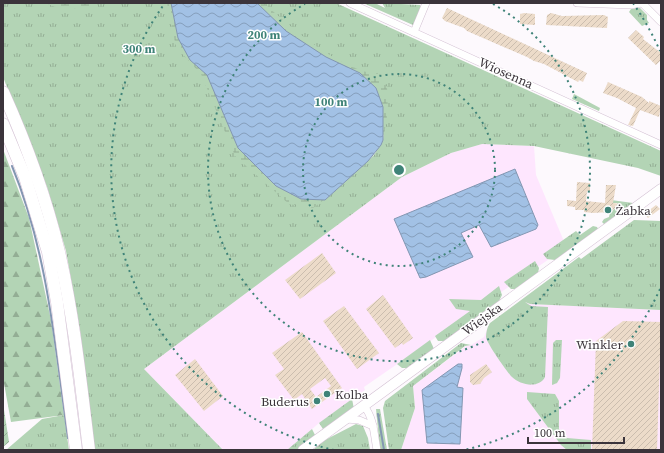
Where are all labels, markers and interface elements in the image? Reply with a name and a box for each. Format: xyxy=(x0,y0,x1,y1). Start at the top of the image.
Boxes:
text: 200 m xyxy=(248,27,281,43)
text: 300 m xyxy=(123,41,156,57)
street label: Wiosenna xyxy=(476,53,536,93)
text: 100 m xyxy=(315,94,348,110)
centre of rings xyxy=(392,163,406,177)
place label: Żabka xyxy=(616,202,651,219)
marker: Żabka xyxy=(603,205,613,215)
street label: Wiejska xyxy=(459,299,506,339)
place label: Winkler xyxy=(576,336,623,353)
marker: Winkler xyxy=(626,339,636,349)
place label: Kolba xyxy=(335,386,369,403)
marker: Kolba xyxy=(322,389,332,399)
place label: Buderus xyxy=(261,393,309,410)
marker: Buderus xyxy=(312,396,322,406)
scale bar xyxy=(528,419,624,445)
text: 100 m xyxy=(534,425,566,441)

